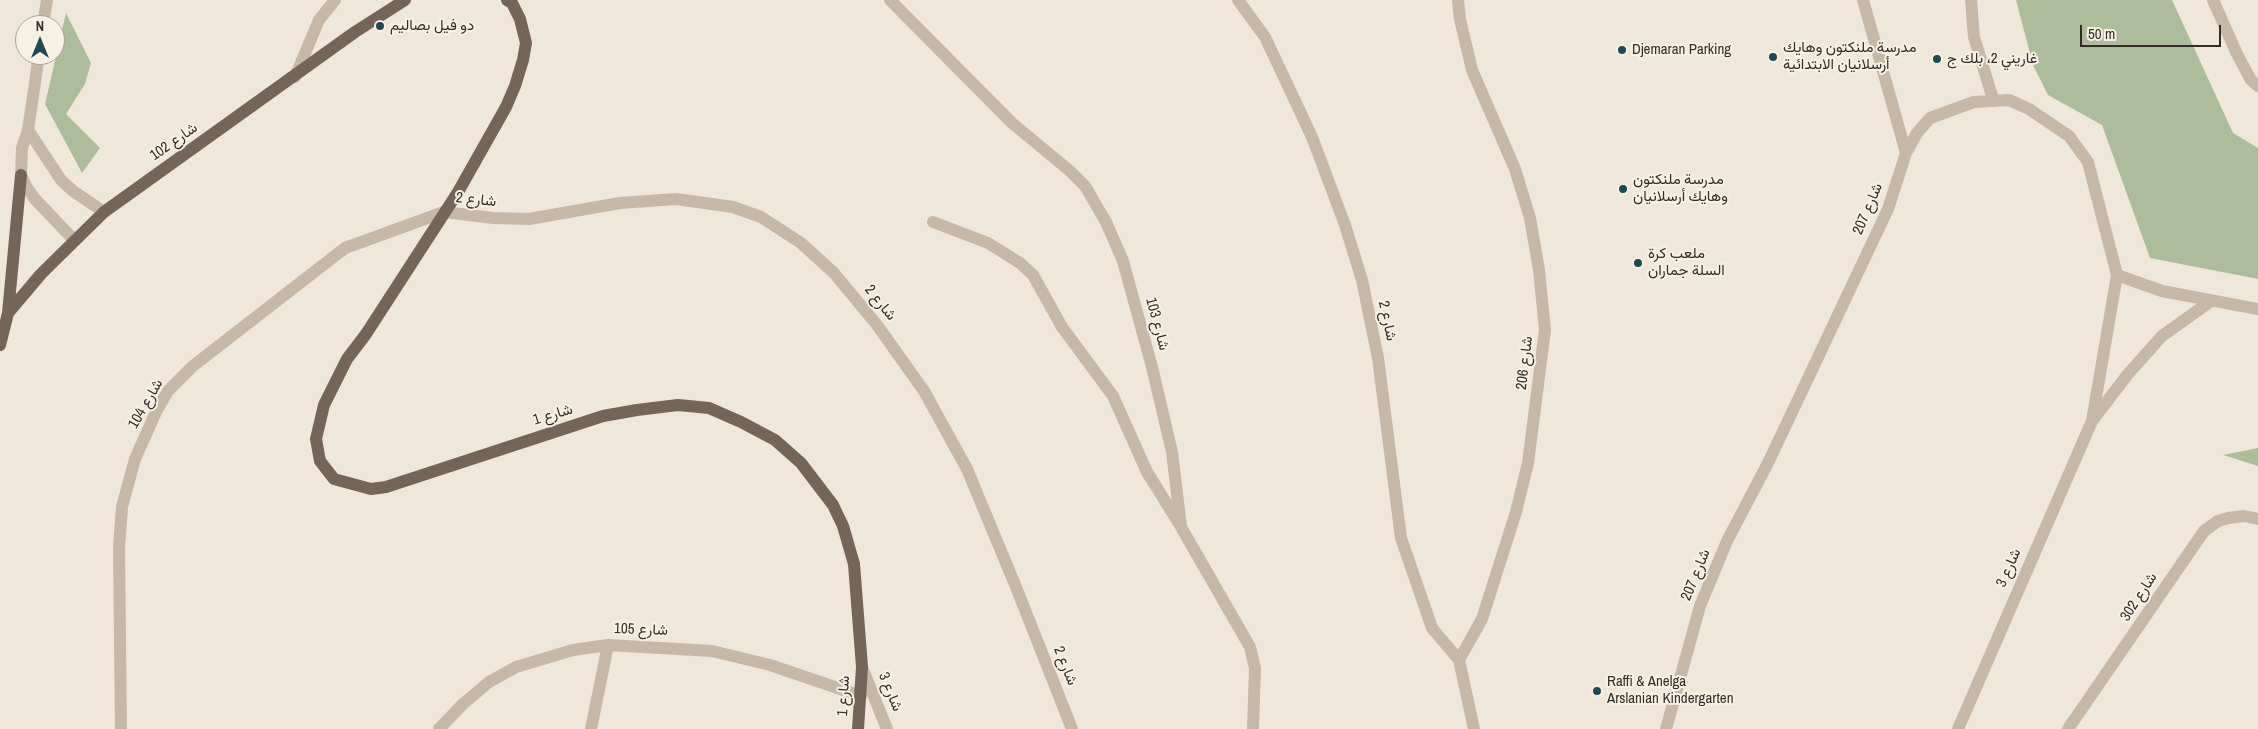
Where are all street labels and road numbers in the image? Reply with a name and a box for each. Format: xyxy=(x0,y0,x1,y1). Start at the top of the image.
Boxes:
street label: شارع 102 xyxy=(147,119,201,165)
street label: شارع 207 xyxy=(1849,181,1887,237)
street label: شارع 2 xyxy=(455,189,497,211)
street label: شارع 2 xyxy=(860,282,900,324)
street label: شارع 103 xyxy=(1141,296,1173,352)
street label: شارع 2 xyxy=(1374,299,1400,343)
street label: شارع 206 xyxy=(1513,335,1537,391)
street label: شارع 104 xyxy=(125,376,167,432)
street label: شارع 1 xyxy=(531,400,575,430)
street label: شارع 3 xyxy=(1993,546,2025,590)
street label: شارع 207 xyxy=(1678,547,1714,603)
street label: شارع 302 xyxy=(2117,569,2161,625)
street label: شارع 105 xyxy=(614,620,668,640)
street label: شارع 2 xyxy=(1049,644,1081,688)
street label: شارع 3 xyxy=(874,670,906,714)
street label: شارع 1 xyxy=(834,675,854,717)

